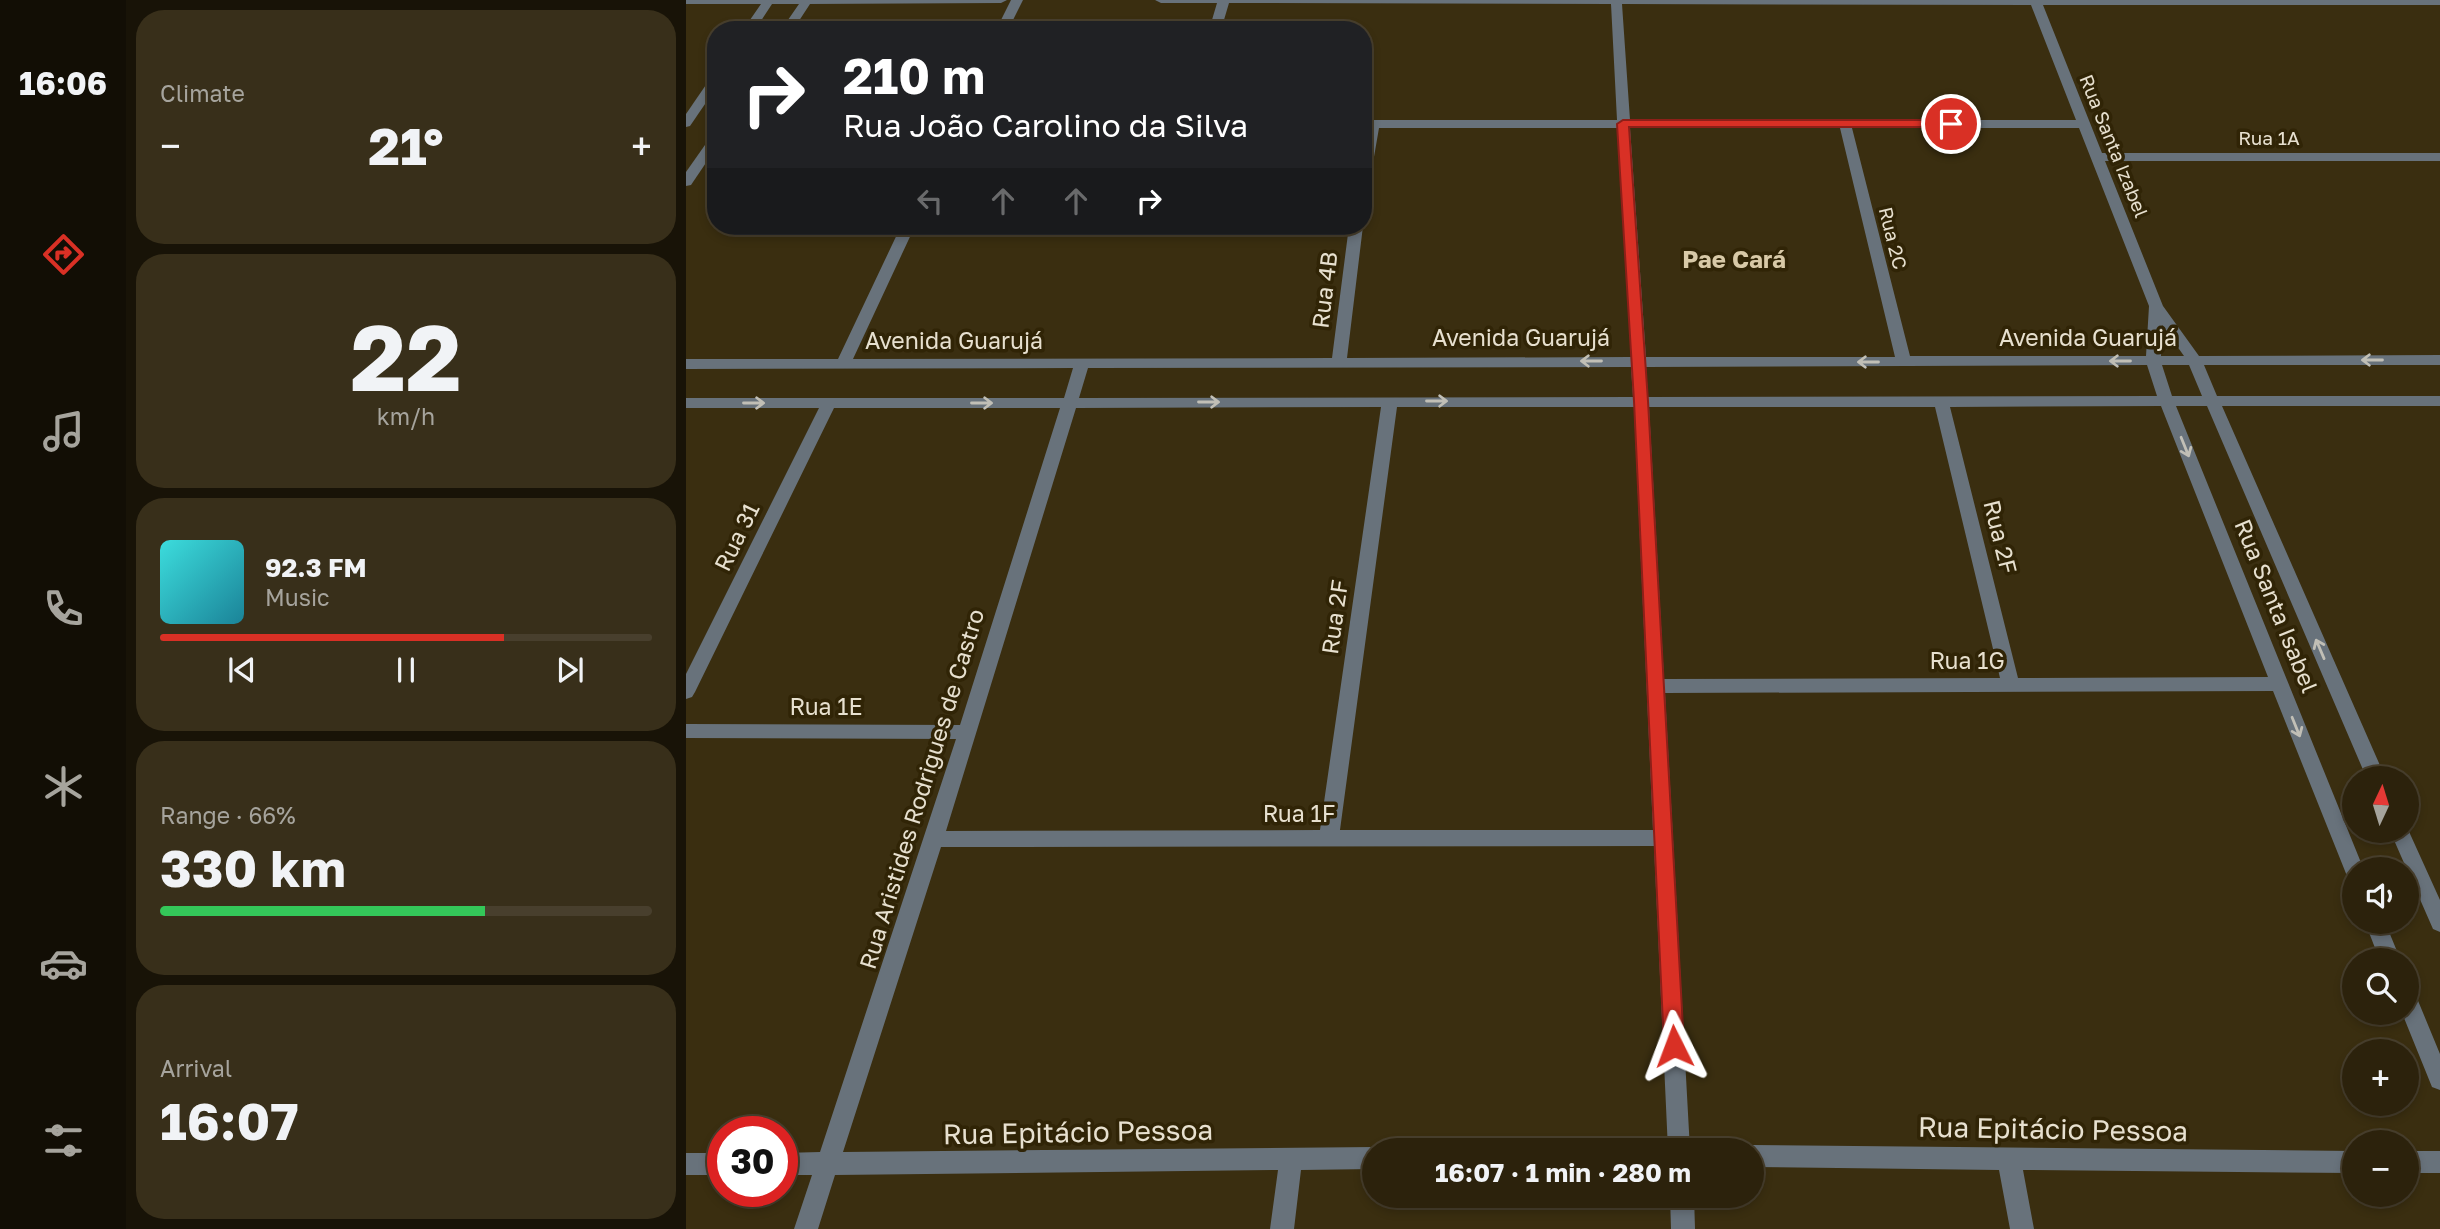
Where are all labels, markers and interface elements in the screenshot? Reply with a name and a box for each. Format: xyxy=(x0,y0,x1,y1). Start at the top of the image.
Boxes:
text: 210 m xyxy=(843,46,985,105)
icon: right xyxy=(728,49,819,140)
text: 16:06 xyxy=(19,64,107,102)
street label: Rua Santa Izabel xyxy=(2075,71,2154,221)
text: Climate xyxy=(160,79,245,107)
pin xyxy=(1921,94,1981,154)
icon: arrive xyxy=(1932,105,1970,143)
text: Rua João Carolino da Silva xyxy=(843,106,1248,144)
text: 21° xyxy=(368,114,444,176)
text: − xyxy=(160,123,181,168)
text: + xyxy=(631,123,652,168)
street label: Rua 1A xyxy=(2238,126,2300,149)
icon: left xyxy=(911,182,949,220)
icon: ahead xyxy=(984,182,1022,220)
icon: ahead xyxy=(1057,182,1095,220)
icon: right xyxy=(1130,182,1168,220)
street label: Rua 2C xyxy=(1875,204,1912,271)
icon: directions xyxy=(39,230,88,279)
district label: Pae Cará xyxy=(1682,244,1786,273)
street label: Rua 4B xyxy=(1305,250,1343,330)
text: 22 xyxy=(350,302,462,411)
street label: Avenida Guarujá xyxy=(1432,323,1610,351)
street label: Avenida Guarujá xyxy=(1999,323,2177,351)
street label: Avenida Guarujá xyxy=(865,326,1043,354)
one-way arrow xyxy=(2361,353,2384,367)
one-way arrow xyxy=(1580,354,1603,368)
one-way arrow xyxy=(2109,354,2132,367)
one-way arrow xyxy=(1857,355,1880,369)
one-way arrow xyxy=(1425,394,1448,408)
one-way arrow xyxy=(1197,395,1220,409)
one-way arrow xyxy=(742,396,765,410)
one-way arrow xyxy=(970,396,993,410)
text: km/h xyxy=(377,402,435,430)
icon: music xyxy=(39,407,88,456)
one-way arrow xyxy=(2179,436,2192,458)
street label: Rua 2F xyxy=(1978,497,2024,576)
street label: Rua 31 xyxy=(708,498,765,575)
street label: Rua Santa Isabel xyxy=(2229,515,2324,696)
text: 92.3 FM xyxy=(265,552,367,583)
street label: Rua 2F xyxy=(1315,578,1353,656)
text: Music xyxy=(265,583,330,611)
icon: phone xyxy=(39,584,88,633)
street label: Rua Aristides Rodrigues de Castro xyxy=(853,605,989,972)
one-way arrow xyxy=(2313,639,2326,660)
street label: Rua 1G xyxy=(1929,646,2005,674)
icon: previous xyxy=(223,651,261,689)
icon: pause xyxy=(387,651,425,689)
icon: next xyxy=(551,651,589,689)
street label: Rua 1E xyxy=(789,692,863,720)
one-way arrow xyxy=(2290,716,2303,737)
icon: climate xyxy=(39,762,88,811)
north arrow xyxy=(2342,766,2418,844)
map controls xyxy=(2342,766,2419,1207)
street label: Rua 1F xyxy=(1263,799,1335,827)
text: Range · 66% xyxy=(160,801,296,829)
text: 330 km xyxy=(160,836,346,898)
button: sound xyxy=(2342,857,2419,934)
icon: car xyxy=(39,939,88,988)
button: search xyxy=(2342,948,2419,1025)
position arrow xyxy=(1637,1009,1711,1083)
button: + xyxy=(2342,1039,2419,1116)
text: Arrival xyxy=(160,1054,232,1082)
text: 16:07 xyxy=(160,1089,299,1151)
street label: Rua Epitácio Pessoa xyxy=(1918,1110,2188,1147)
street label: Rua Epitácio Pessoa xyxy=(943,1113,1213,1150)
icon: filters xyxy=(39,1116,88,1165)
speed limit sign: 30 xyxy=(707,1116,798,1207)
button: − xyxy=(2342,1130,2419,1207)
text: 16:07 · 1 min · 280 m xyxy=(1435,1157,1691,1188)

